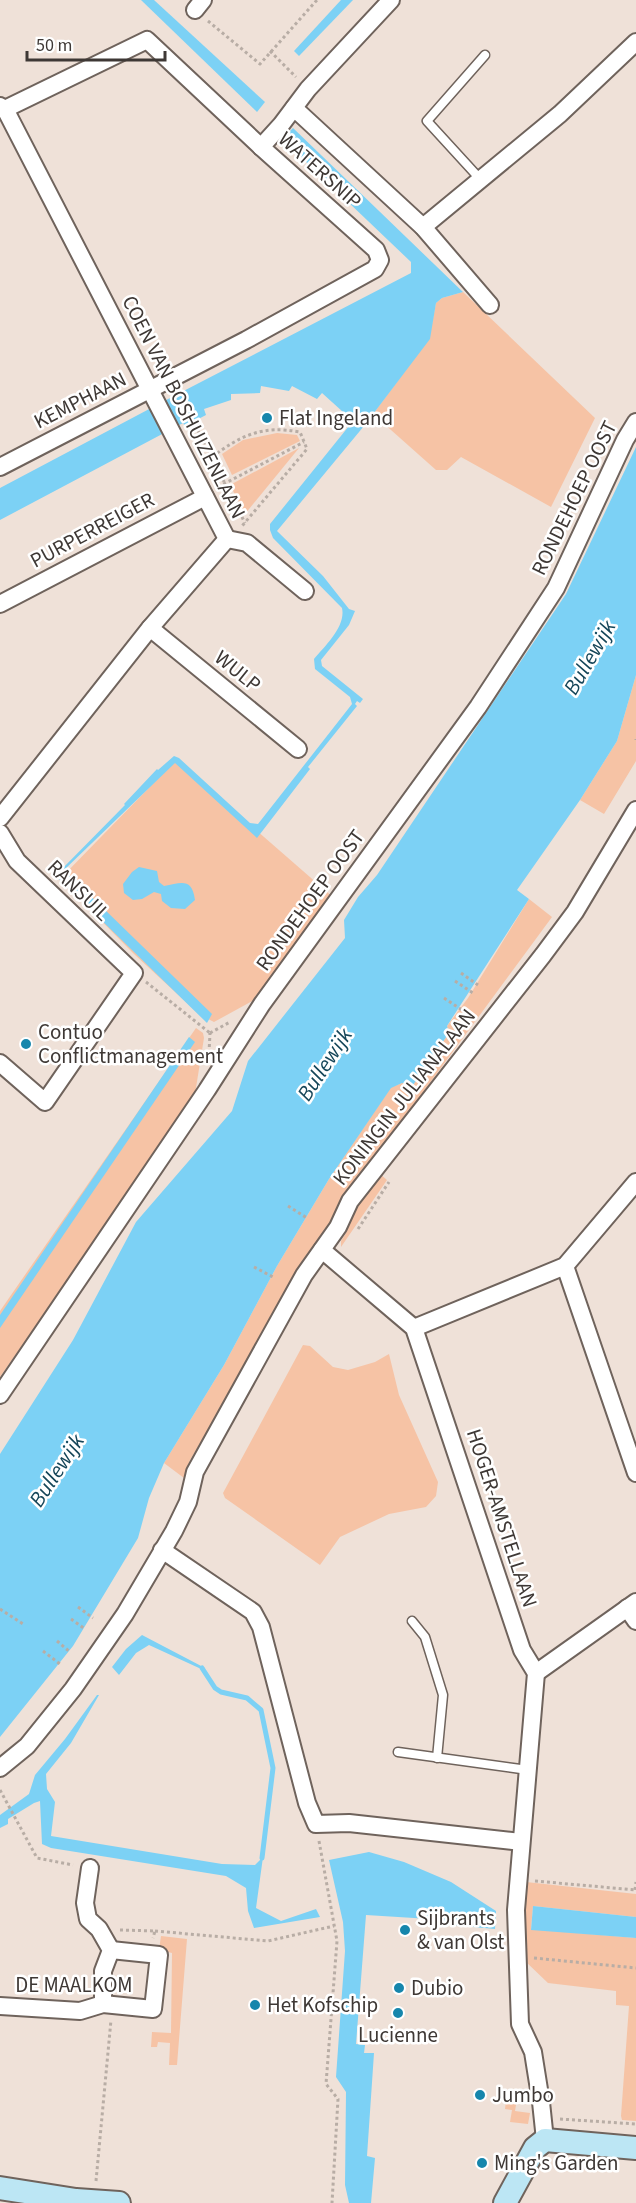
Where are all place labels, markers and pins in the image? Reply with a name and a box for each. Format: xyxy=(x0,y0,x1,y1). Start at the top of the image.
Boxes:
place label: Flat Ingeland xyxy=(279,403,393,433)
marker: Flat Ingeland xyxy=(260,411,274,425)
place label: Contuo Conflictmanagement xyxy=(38,1017,223,1071)
marker: Contuo Conflictmanagement xyxy=(19,1037,33,1051)
place label: Sijbrants & van Olst xyxy=(417,1903,504,1957)
marker: Sijbrants & van Olst xyxy=(398,1923,412,1937)
place label: Dubio xyxy=(411,1973,464,2003)
marker: Dubio xyxy=(392,1981,406,1995)
place label: Het Kofschip xyxy=(267,1990,378,2020)
marker: Het Kofschip xyxy=(248,1998,262,2012)
marker: Lucienne xyxy=(391,2006,405,2020)
place label: Lucienne xyxy=(358,2020,438,2050)
place label: Jumbo xyxy=(492,2080,554,2110)
marker: Jumbo xyxy=(473,2088,487,2102)
place label: Ming's Garden xyxy=(494,2148,619,2178)
marker: Ming's Garden xyxy=(475,2156,489,2170)

